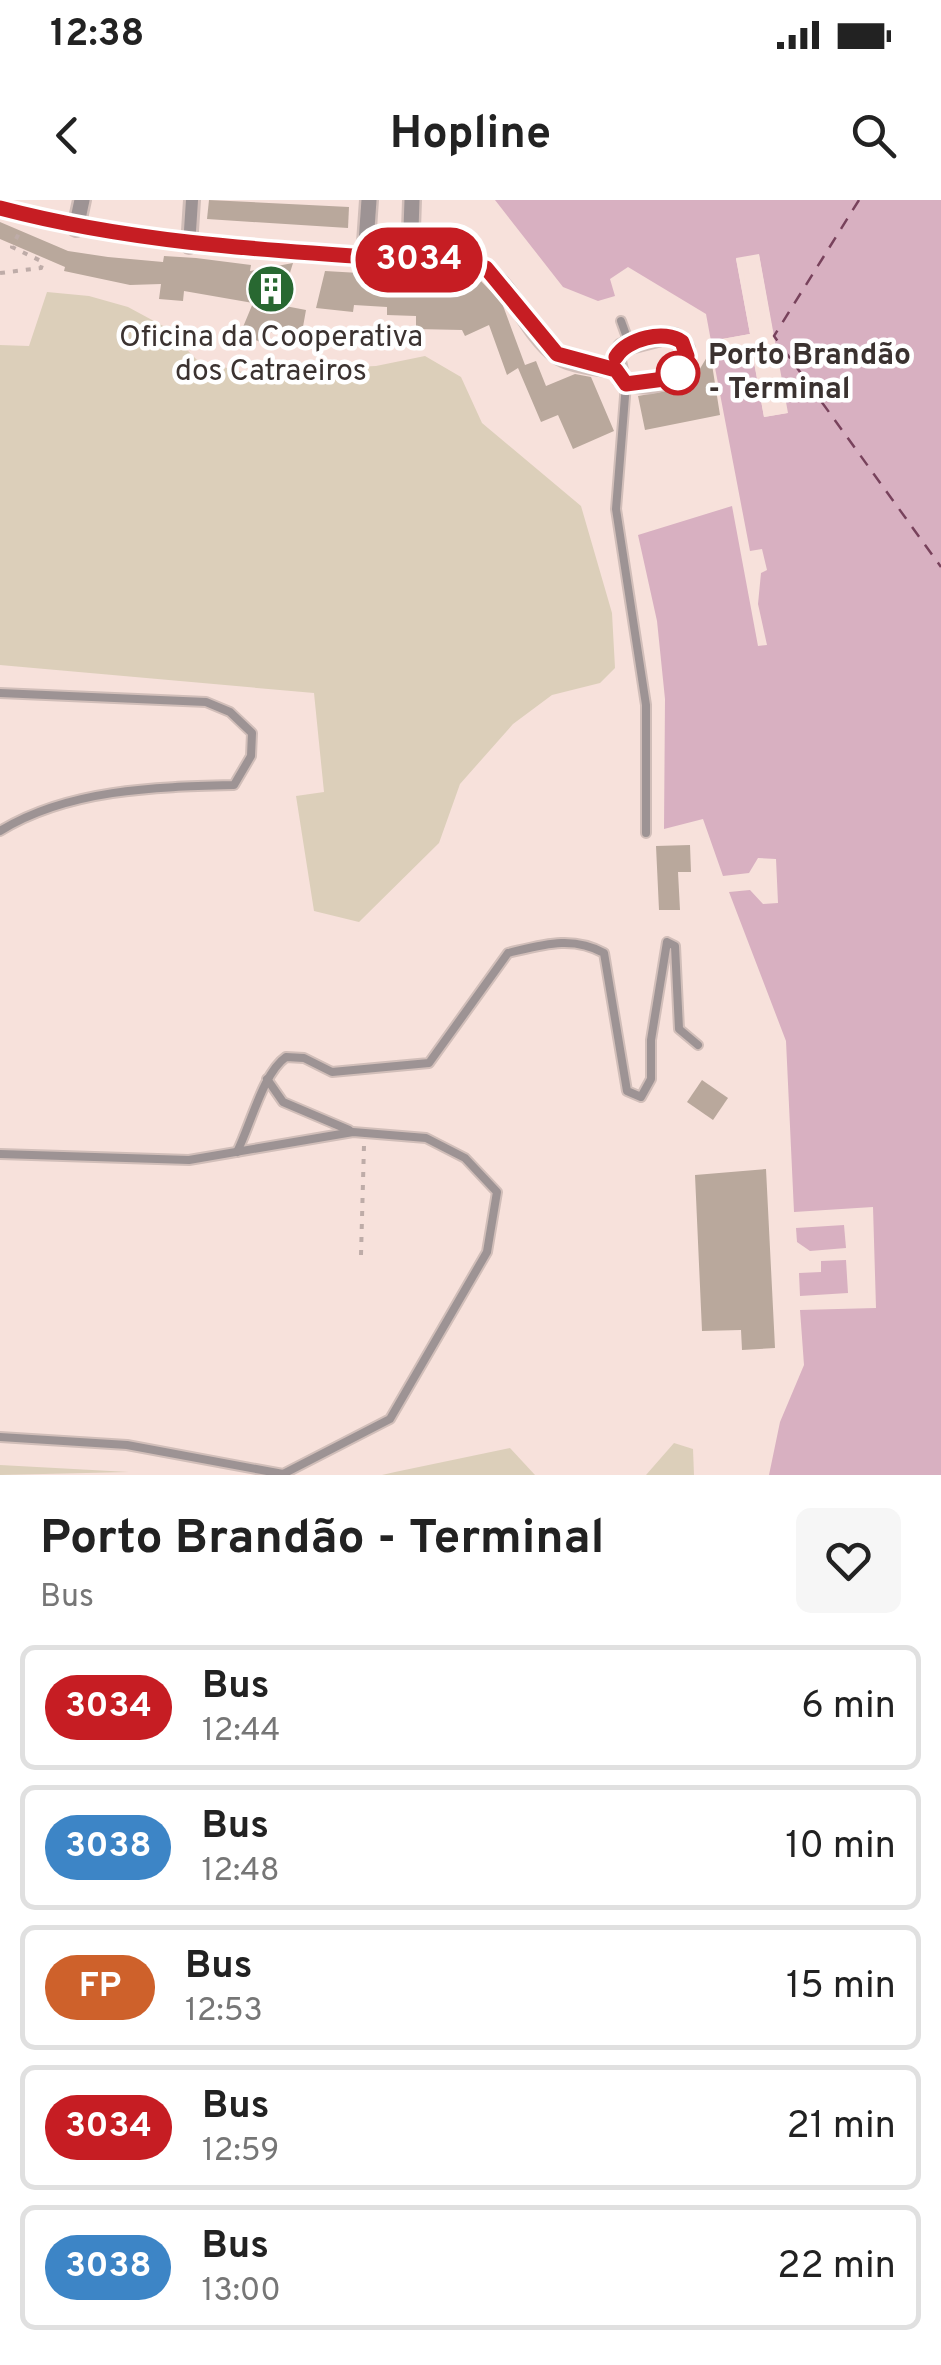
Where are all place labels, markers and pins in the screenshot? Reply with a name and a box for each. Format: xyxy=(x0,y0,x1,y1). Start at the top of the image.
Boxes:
building icon: Oficina da Cooperativa dos Catraeiros xyxy=(245,263,297,315)
place label: Oficina da Cooperativa dos Catraeiros xyxy=(119,320,423,391)
place label: Porto Brandão - Terminal xyxy=(708,338,911,409)
marker: Porto Brandão - Terminal xyxy=(657,352,699,394)

